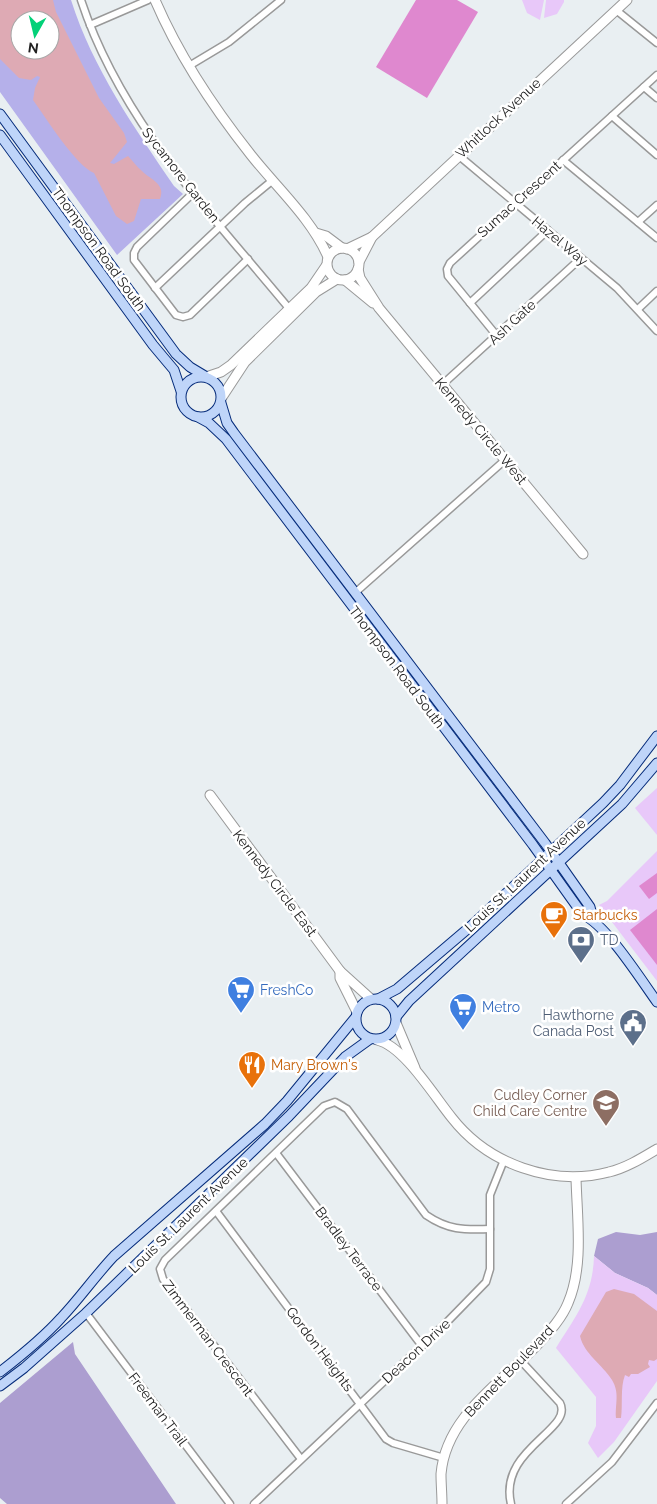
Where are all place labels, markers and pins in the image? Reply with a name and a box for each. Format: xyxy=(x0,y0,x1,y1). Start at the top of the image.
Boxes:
cafe icon: Starbucks xyxy=(539,900,569,939)
place label: Starbucks xyxy=(573,907,638,923)
bank icon: TD xyxy=(566,925,596,964)
place label: TD xyxy=(600,932,619,948)
supermarket icon: FreshCo xyxy=(226,975,256,1014)
place label: FreshCo xyxy=(260,982,313,998)
supermarket icon: Metro xyxy=(448,992,478,1031)
place label: Metro xyxy=(482,999,520,1015)
place label: Hawthorne Canada Post xyxy=(533,1007,614,1039)
public building icon: Hawthorne Canada Post xyxy=(618,1008,648,1047)
restaurant icon: Mary Brown's xyxy=(237,1050,267,1089)
place label: Mary Brown's xyxy=(271,1057,358,1073)
place label: Cudley Corner Child Care Centre xyxy=(473,1087,587,1119)
school or university icon: Cudley Corner Child Care Centre xyxy=(591,1088,621,1127)

